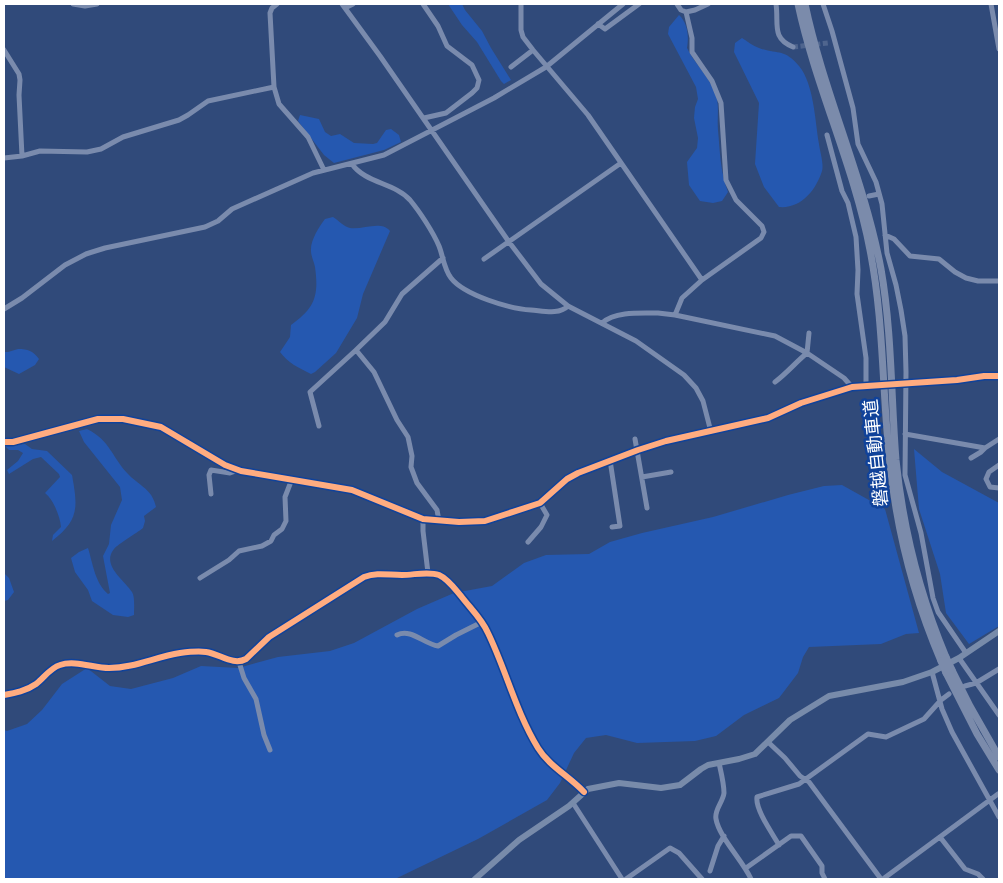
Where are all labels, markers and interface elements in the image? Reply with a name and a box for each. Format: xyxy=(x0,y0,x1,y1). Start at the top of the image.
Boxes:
street label: 磐越自動車道 xyxy=(859,398,893,508)

